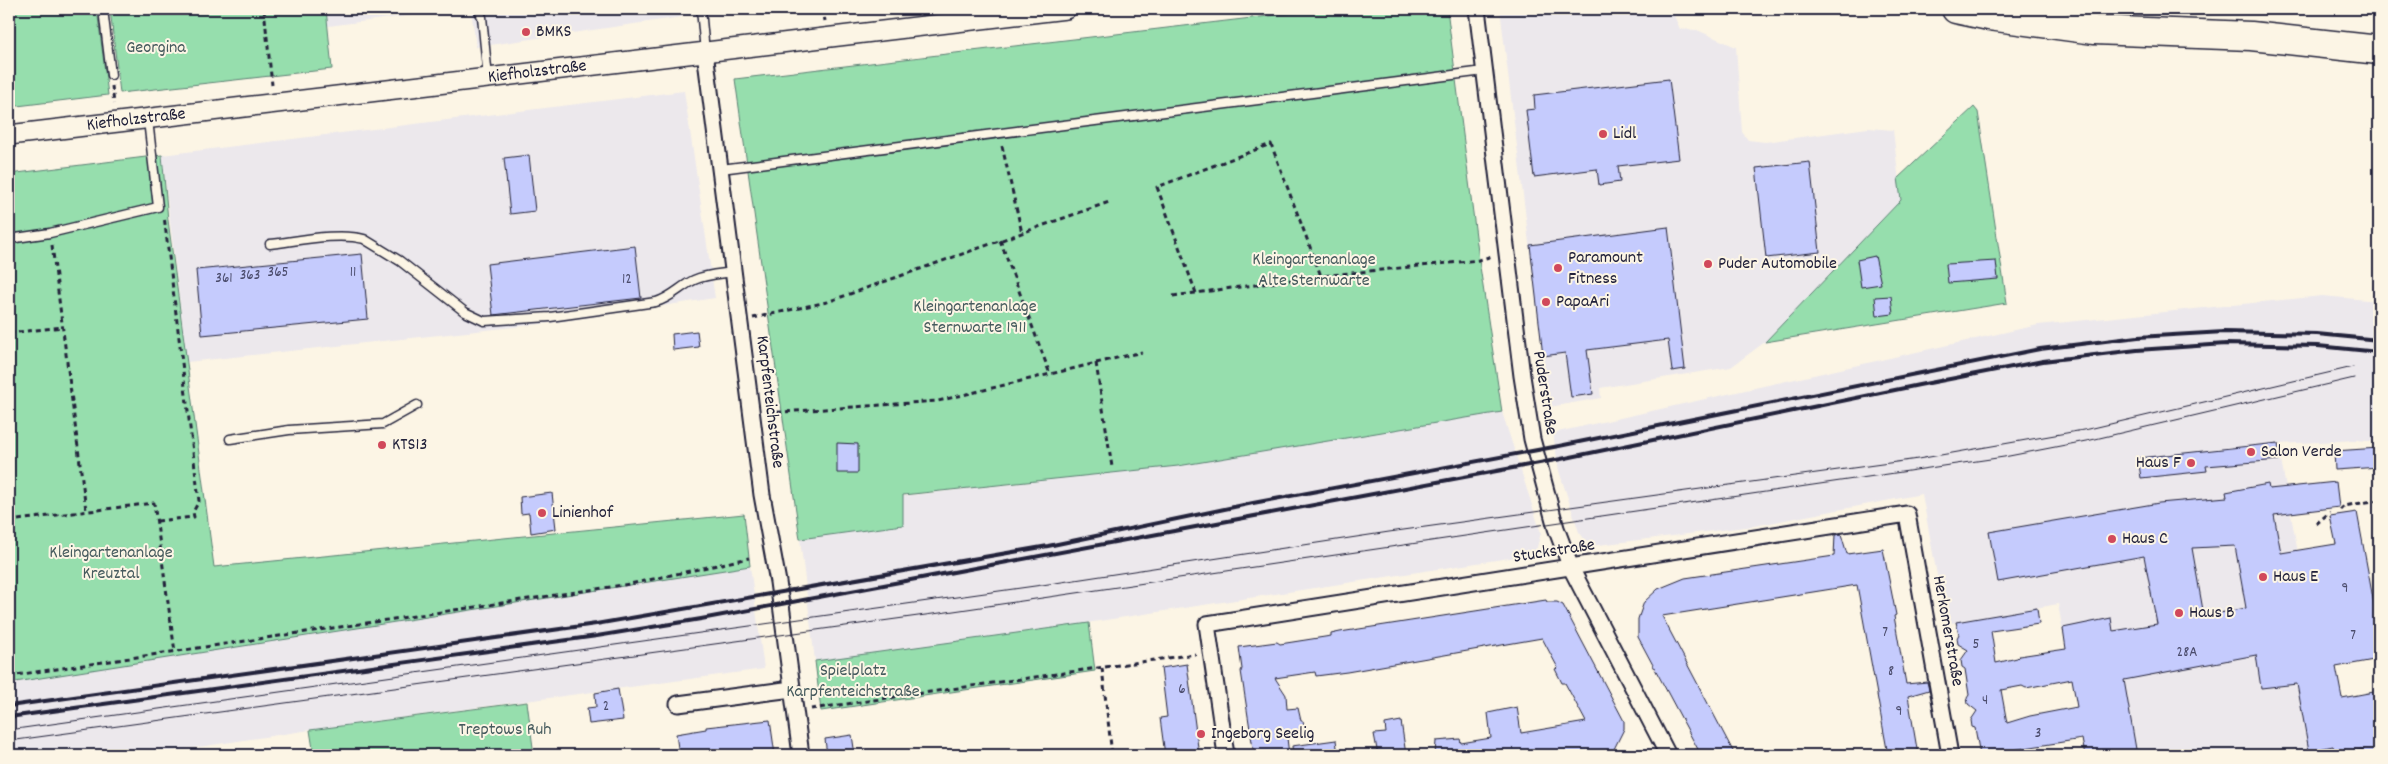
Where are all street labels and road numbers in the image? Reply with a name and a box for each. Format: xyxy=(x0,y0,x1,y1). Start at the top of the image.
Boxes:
street label: Kiefholzstraße xyxy=(487,54,588,90)
street label: Kiefholzstraße xyxy=(85,102,187,138)
street label: Karpfenteichstraße xyxy=(748,334,790,470)
street label: Puderstraße xyxy=(1525,349,1563,437)
street label: Stuckstraße xyxy=(1511,533,1597,571)
street label: Herkomerstraße xyxy=(1925,574,1969,688)

